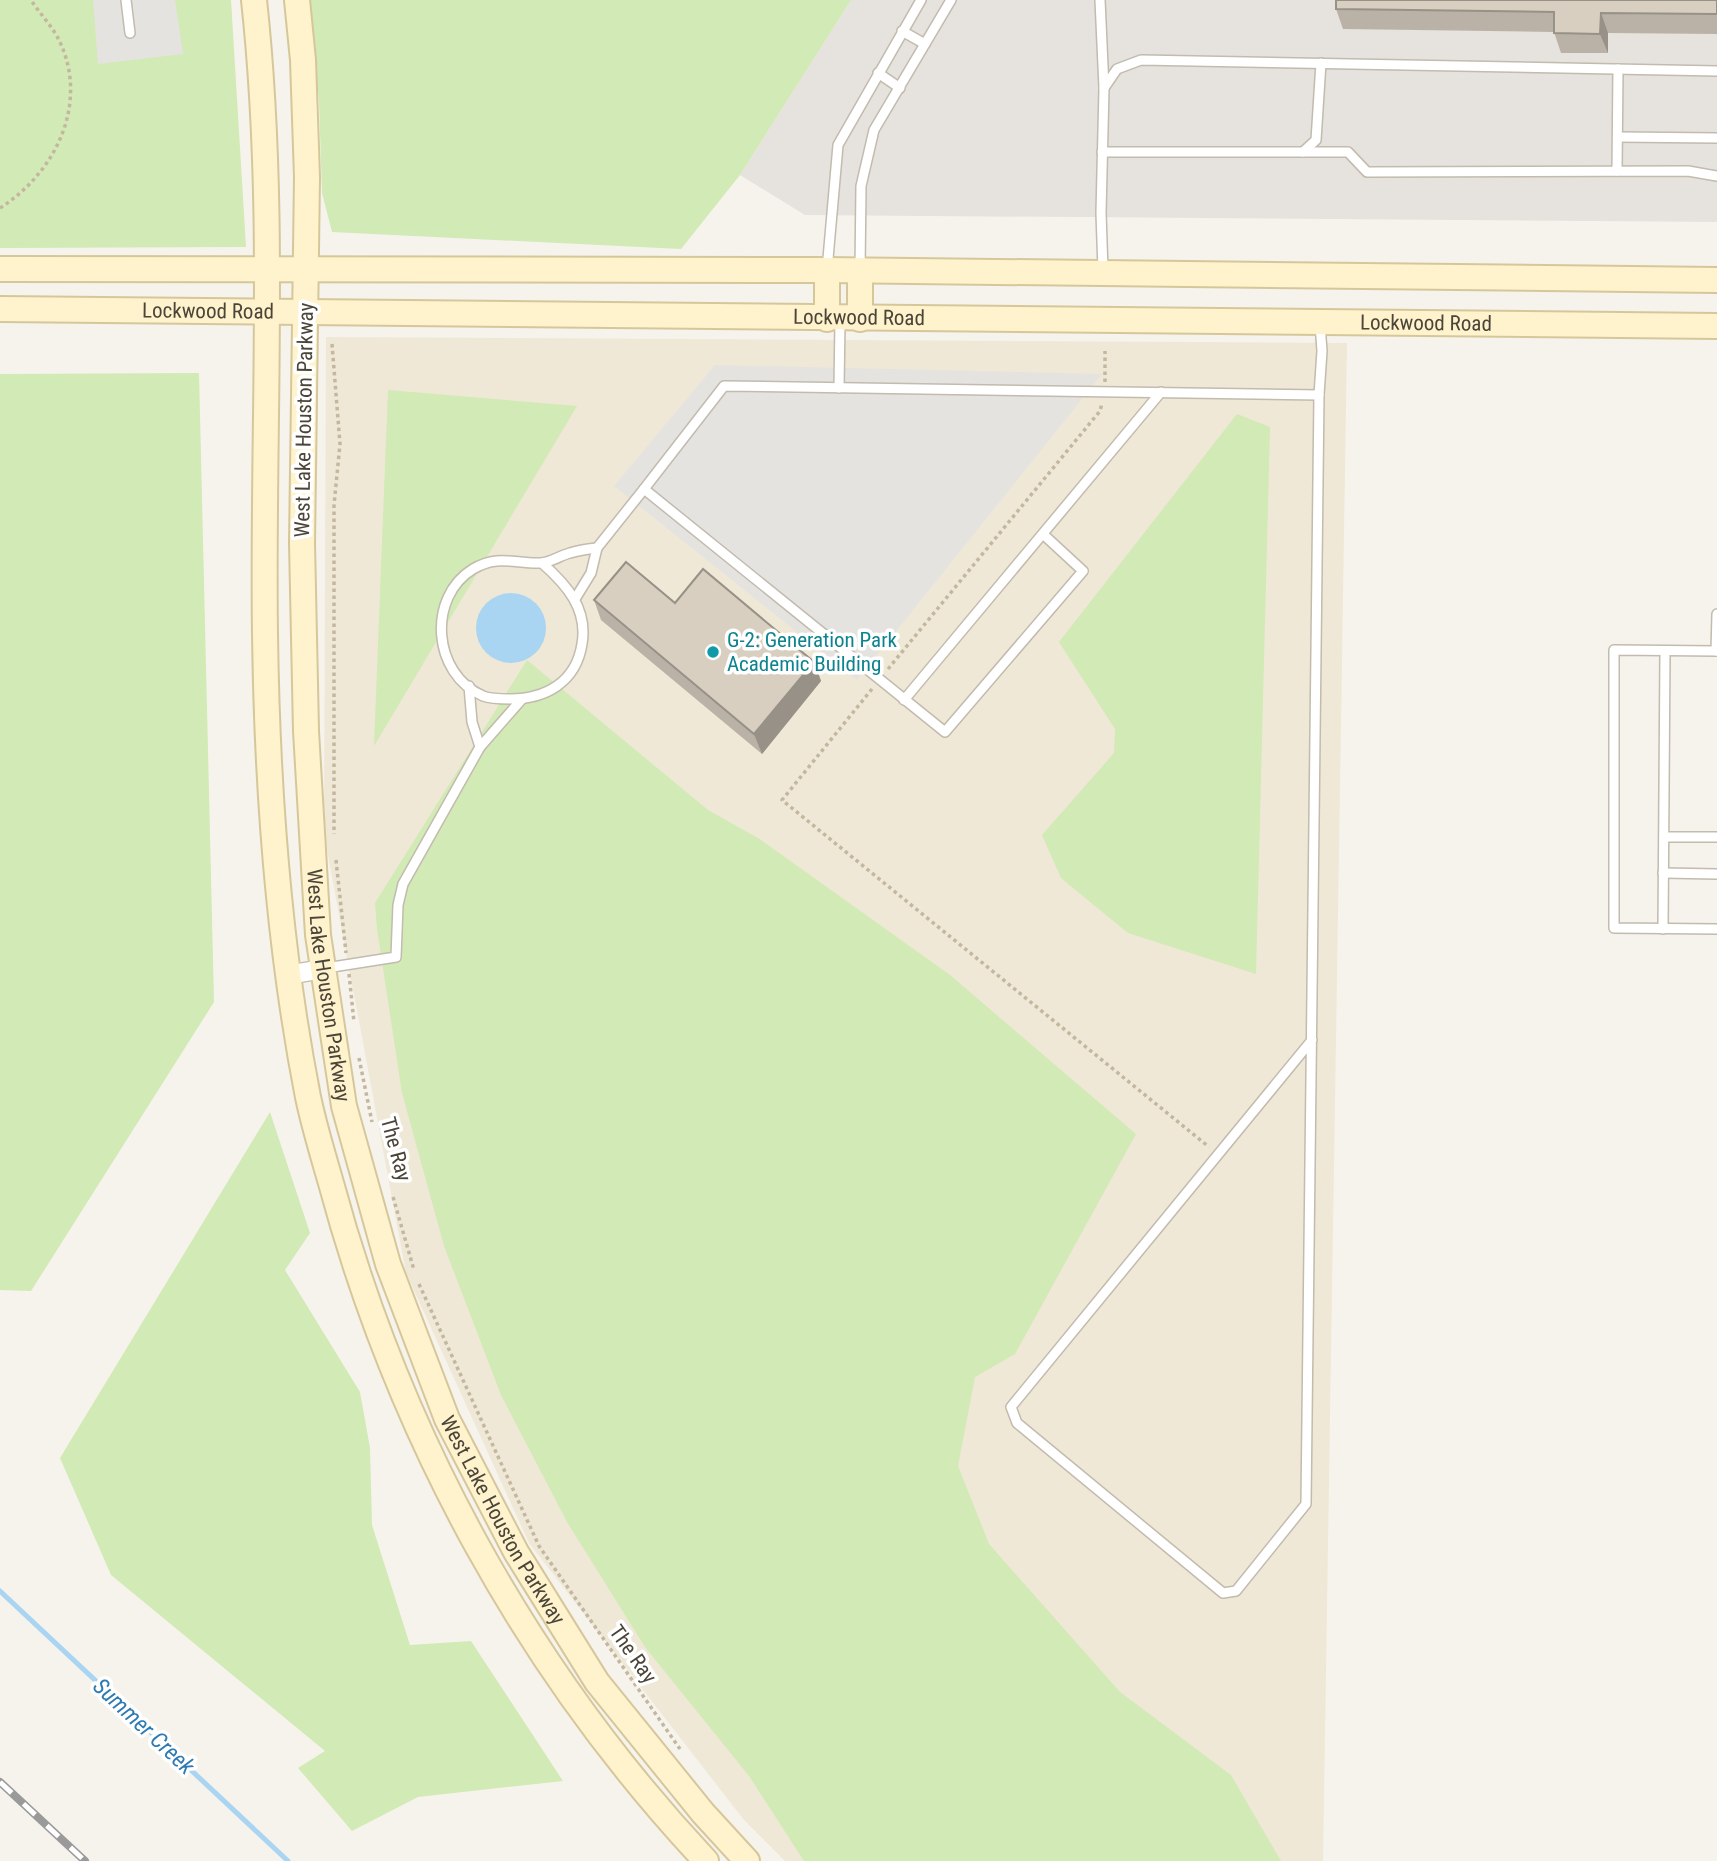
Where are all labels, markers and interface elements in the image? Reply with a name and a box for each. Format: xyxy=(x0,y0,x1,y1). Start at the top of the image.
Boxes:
street label: Lockwood Road xyxy=(142,298,274,324)
street label: West Lake Houston Parkway xyxy=(290,302,318,538)
street label: Lockwood Road xyxy=(793,305,925,330)
street label: Lockwood Road xyxy=(1360,310,1492,336)
place label: G-2: Generation Park Academic Building xyxy=(727,628,898,676)
marker: G-2: Generation Park Academic Building xyxy=(705,644,721,660)
street label: West Lake Houston Parkway xyxy=(302,868,355,1104)
street label: The Ray xyxy=(376,1114,416,1184)
street label: West Lake Houston Parkway xyxy=(435,1412,570,1629)
street label: The Ray xyxy=(604,1620,662,1688)
water label: Summer Creek xyxy=(87,1673,201,1781)

